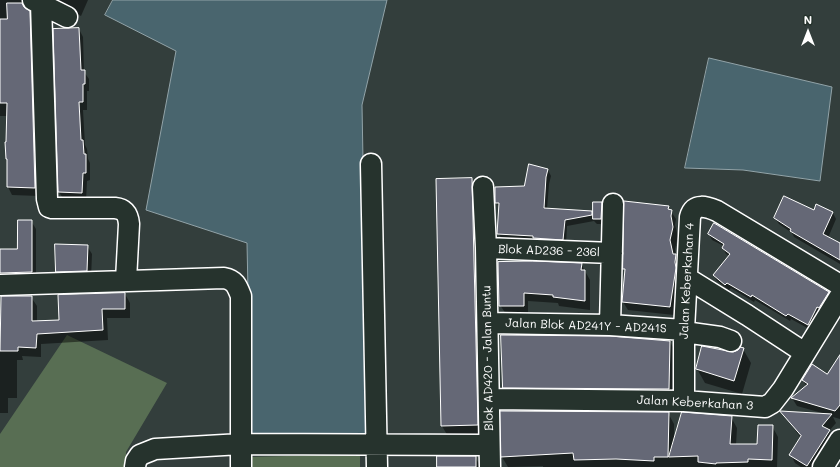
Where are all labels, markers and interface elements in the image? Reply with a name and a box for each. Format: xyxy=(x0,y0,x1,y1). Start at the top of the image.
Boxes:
north arrow xyxy=(788,12,828,52)
text: N xyxy=(804,12,812,27)
street label: Jalan Keberkahan 4 xyxy=(677,222,697,340)
street label: Blok AD236 - 236l xyxy=(498,242,600,260)
street label: Blok AD420 - Jalan Buntu xyxy=(480,285,496,431)
street label: Jalan Blok AD241Y - AD241S xyxy=(505,316,667,336)
street label: Jalan Keberkahan 3 xyxy=(636,393,754,413)

